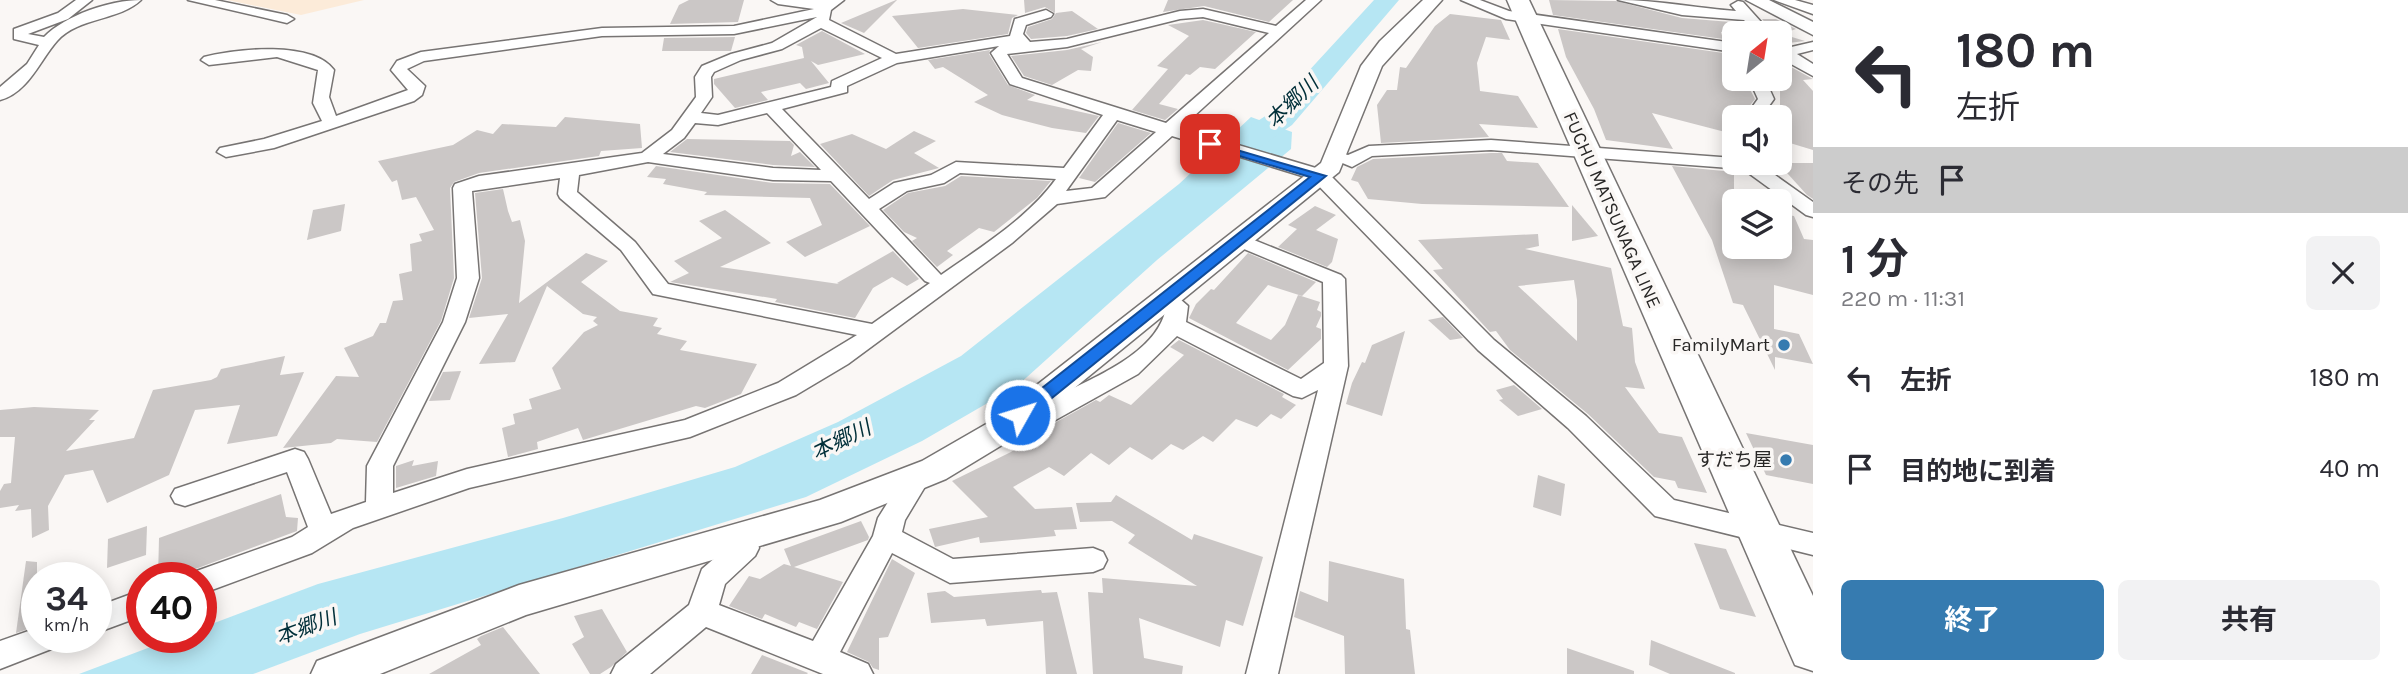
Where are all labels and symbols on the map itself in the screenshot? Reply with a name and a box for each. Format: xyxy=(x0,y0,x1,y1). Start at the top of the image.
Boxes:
north arrow xyxy=(1722,21,1792,91)
water label: 本郷川 xyxy=(1261,70,1324,133)
street label: FUCHU MATSUNAGA LINE xyxy=(1559,108,1665,312)
pin xyxy=(1180,114,1240,174)
place label: FamilyMart xyxy=(1672,334,1770,356)
marker: FamilyMart xyxy=(1776,337,1792,353)
position arrow xyxy=(983,378,1057,452)
water label: 本郷川 xyxy=(807,415,876,465)
place label: すだち屋 xyxy=(1696,449,1772,471)
marker: すだち屋 xyxy=(1778,452,1794,468)
speed limit sign: 40 xyxy=(126,562,217,653)
water label: 本郷川 xyxy=(272,604,342,649)

